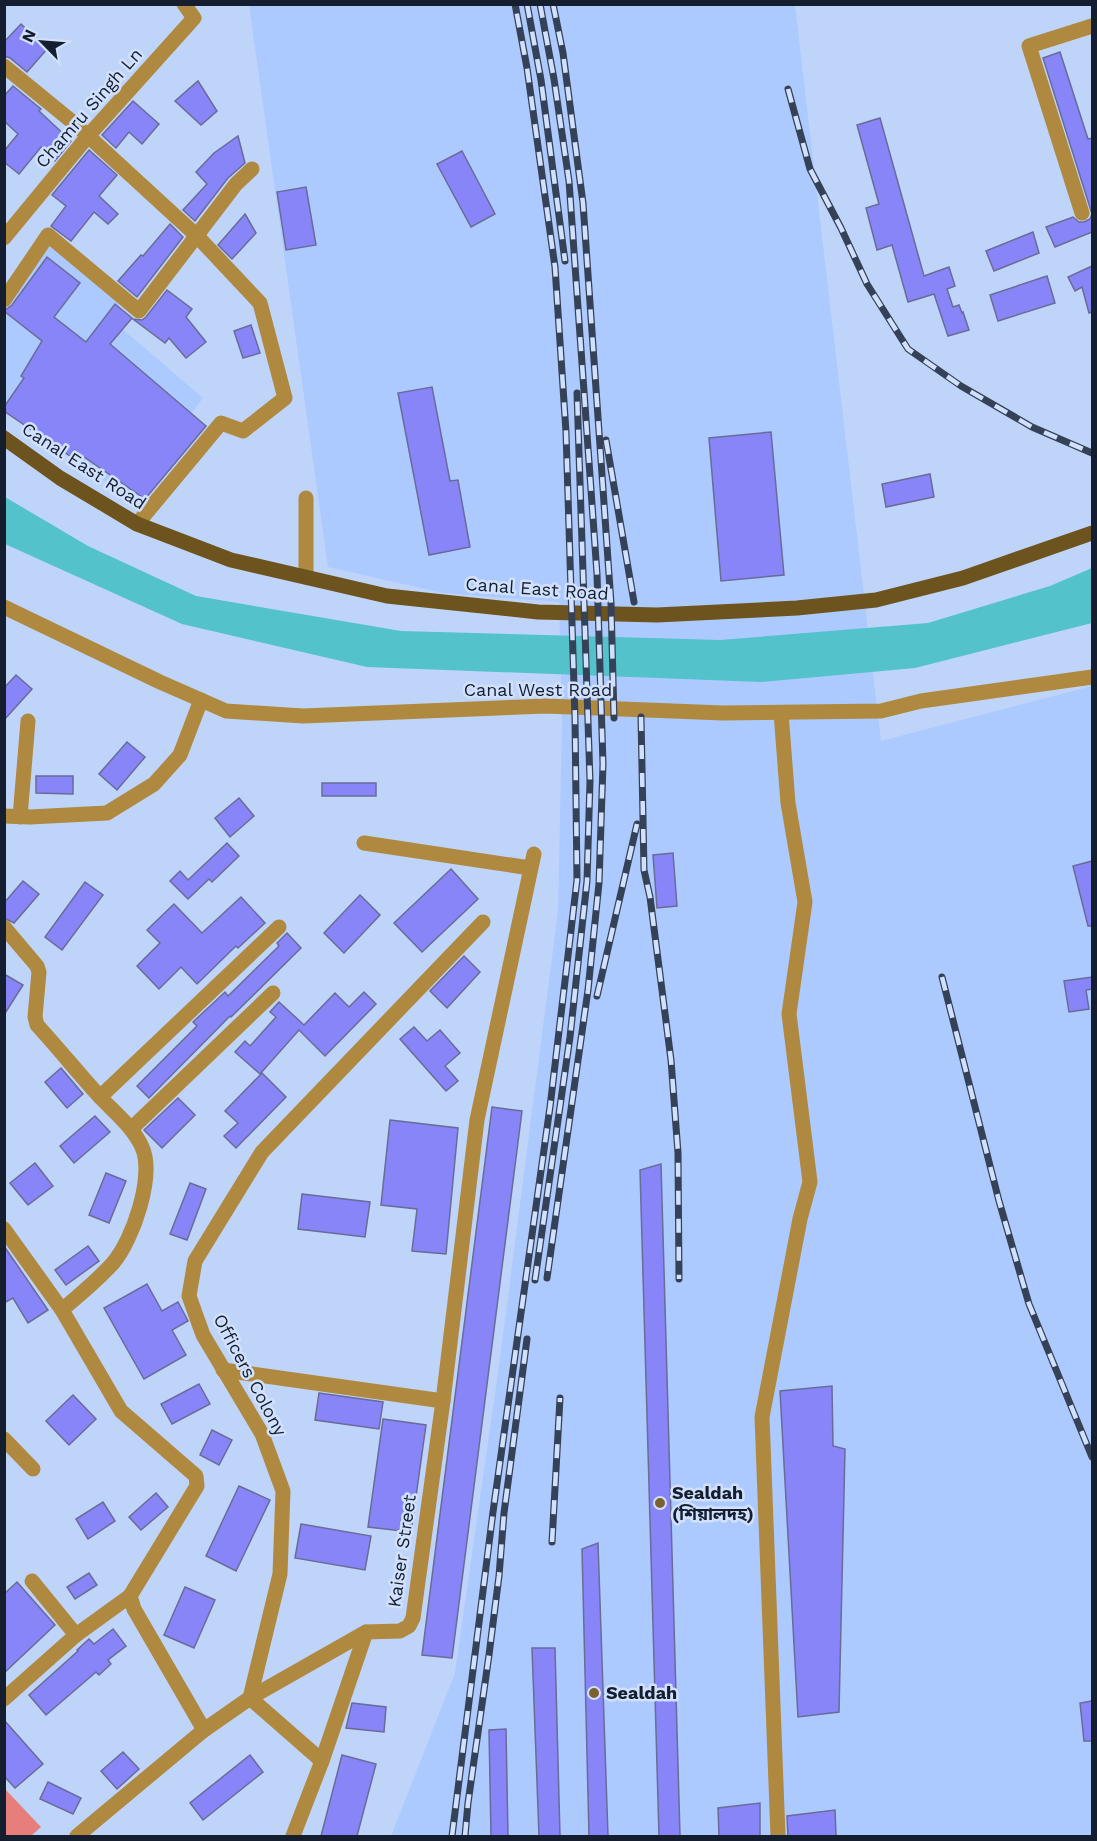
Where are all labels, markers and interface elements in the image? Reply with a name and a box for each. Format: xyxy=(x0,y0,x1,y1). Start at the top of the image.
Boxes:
north arrow xyxy=(12,12,72,72)
text: N xyxy=(18,26,40,45)
street label: Chamru Singh Ln xyxy=(31,44,146,172)
street label: Canal East Road xyxy=(18,418,150,514)
street label: Canal East Road xyxy=(465,573,609,604)
street label: Canal West Road xyxy=(464,679,612,700)
street label: Officers Colony xyxy=(209,1310,292,1440)
place label: Sealdah (শিয়ালদহ) xyxy=(672,1482,754,1524)
street label: Kaiser Street xyxy=(383,1493,420,1609)
marker: Sealdah (শিয়ালদহ) xyxy=(653,1496,667,1510)
place label: Sealdah xyxy=(606,1682,677,1703)
marker: Sealdah xyxy=(587,1686,601,1700)

